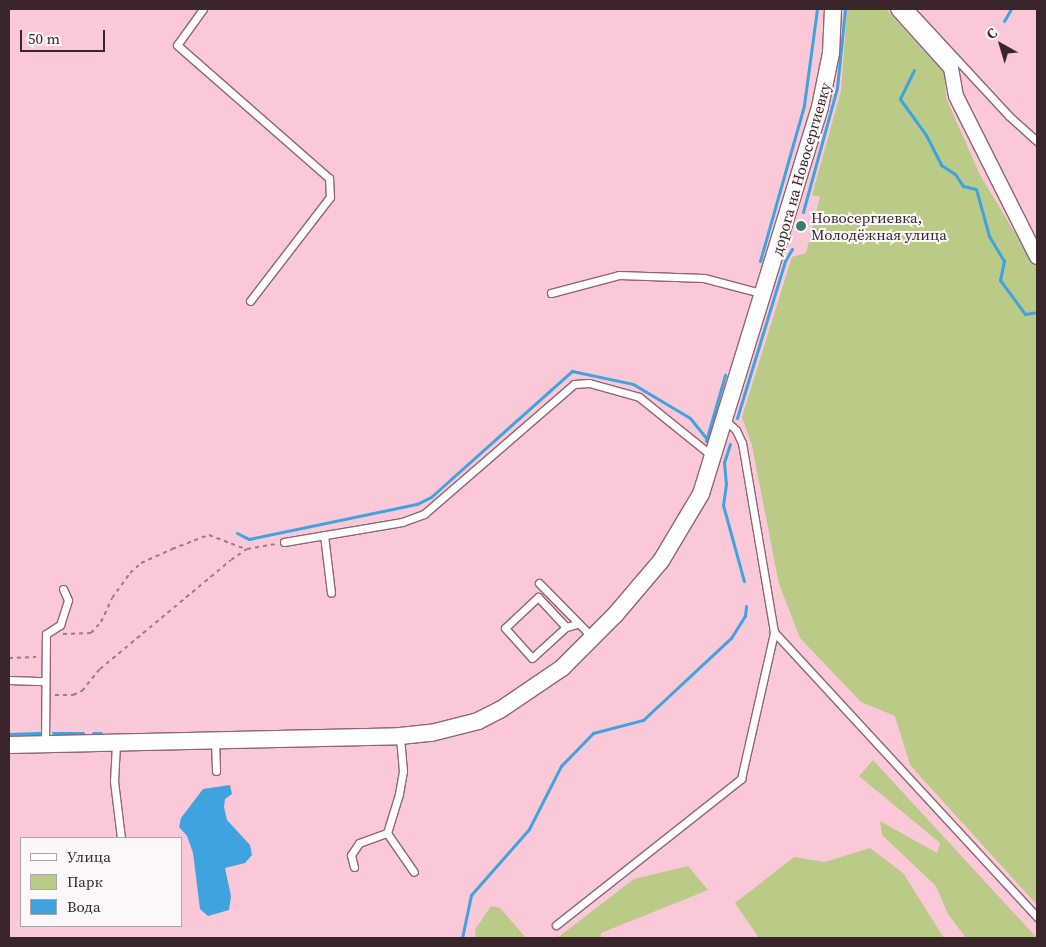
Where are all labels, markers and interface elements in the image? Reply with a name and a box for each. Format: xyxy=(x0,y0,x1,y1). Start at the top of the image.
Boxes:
scale bar xyxy=(22,20,108,52)
north arrow xyxy=(976,20,1026,70)
text: С xyxy=(982,23,1001,44)
text: 50 m xyxy=(28,28,60,49)
street label: дорога на Новосергиевку xyxy=(768,81,834,257)
place label: Новосергиевка, Молодёжная улица xyxy=(811,208,947,243)
marker: Новосергиевка, Молодёжная улица xyxy=(795,220,807,232)
legend xyxy=(20,837,182,927)
text: Улица xyxy=(67,846,111,867)
text: Парк xyxy=(67,871,103,892)
text: Вода xyxy=(67,896,101,917)

